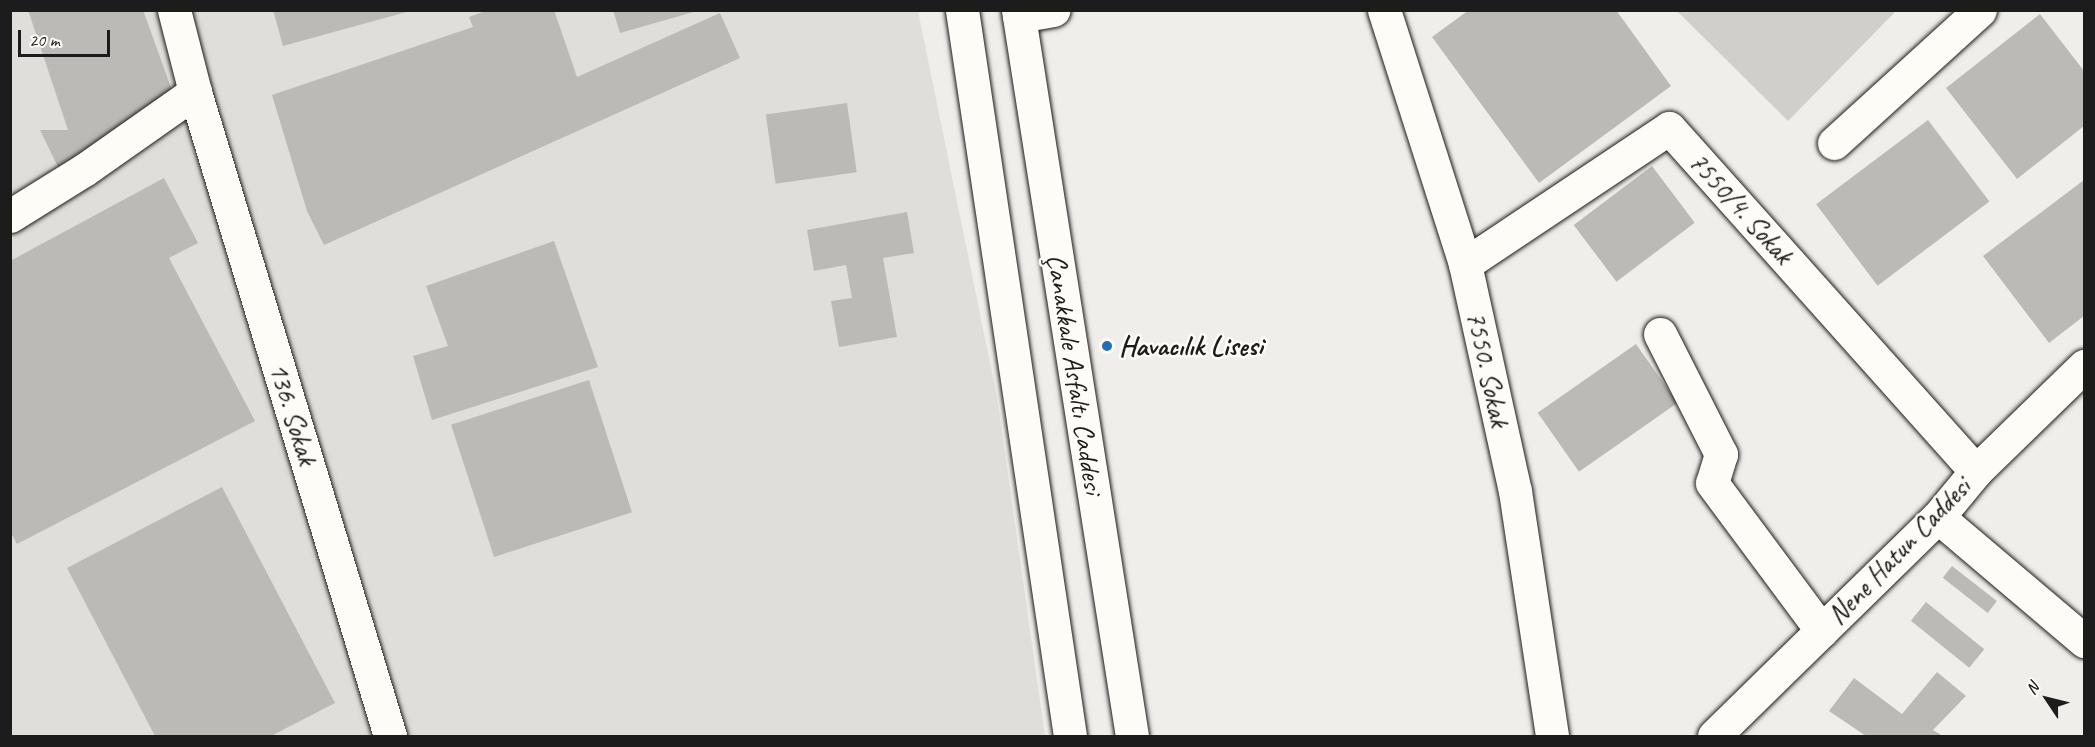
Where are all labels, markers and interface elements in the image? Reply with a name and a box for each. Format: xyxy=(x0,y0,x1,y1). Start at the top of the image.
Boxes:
scale bar xyxy=(21,18,112,56)
text: 20 m xyxy=(29,29,60,51)
street label: 7550/4. Sokak xyxy=(1682,145,1800,271)
street label: Çanakkale Asfaltı Caddesi xyxy=(1039,251,1111,497)
street label: 7550. Sokak xyxy=(1459,308,1517,430)
place label: Havacılık Lisesi xyxy=(1119,329,1263,363)
marker: Havacılık Lisesi xyxy=(1100,339,1114,353)
street label: 136. Sokak xyxy=(262,359,324,469)
street label: Nene Hatun Caddesi xyxy=(1820,470,1978,632)
north arrow xyxy=(2017,669,2077,729)
text: N xyxy=(2021,679,2043,698)

